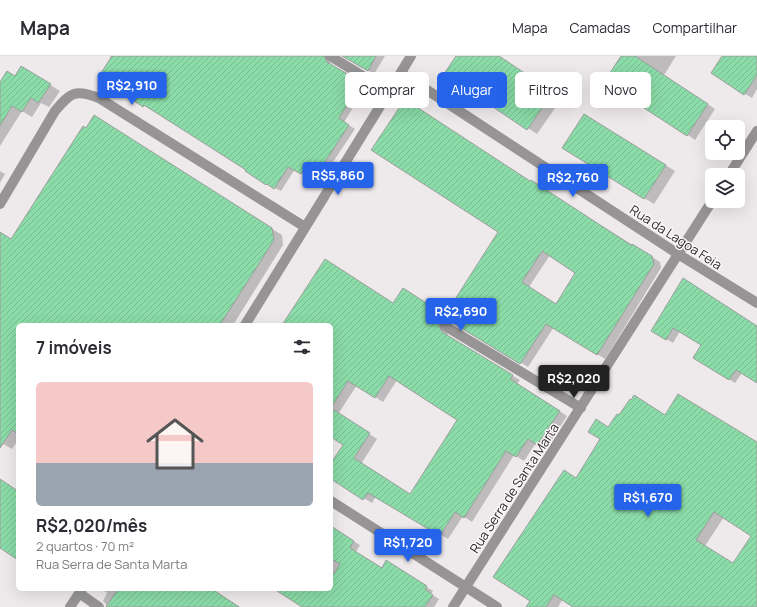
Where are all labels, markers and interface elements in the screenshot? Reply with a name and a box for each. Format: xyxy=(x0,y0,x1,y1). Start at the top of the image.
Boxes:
text: Mapa xyxy=(20,15,70,41)
text: Mapa xyxy=(512,18,548,37)
text: Camadas xyxy=(570,18,630,37)
text: Compartilhar xyxy=(652,18,737,37)
pin: R$2,910 xyxy=(95,72,169,106)
chip: Comprar xyxy=(345,72,429,108)
chip: Alugar xyxy=(437,72,507,108)
chip: Filtros xyxy=(515,72,582,108)
chip: Novo xyxy=(590,72,651,108)
text: R$2,910 xyxy=(107,76,157,94)
map controls xyxy=(705,120,745,208)
button: locate xyxy=(705,120,745,160)
pin: R$5,860 xyxy=(301,162,375,196)
pin: R$2,760 xyxy=(536,164,610,198)
text: R$5,860 xyxy=(312,166,364,184)
text: R$2,760 xyxy=(547,168,599,186)
button: layers xyxy=(705,168,745,208)
street label: Rua da Lagoa Feia xyxy=(626,200,726,274)
pin: R$2,690 xyxy=(424,298,498,332)
text: R$2,690 xyxy=(435,302,487,320)
text: 7 imóveis xyxy=(36,336,112,359)
icon: filters xyxy=(291,336,313,358)
pin: R$2,020 xyxy=(537,365,611,399)
text: R$2,020 xyxy=(547,369,601,387)
icon: home xyxy=(139,408,211,480)
street label: Rua Serra de Santa Marta xyxy=(465,420,563,556)
pin: R$1,670 xyxy=(611,484,685,518)
text: R$1,670 xyxy=(623,488,673,506)
text: R$2,020/mês xyxy=(36,514,147,537)
pin: R$1,720 xyxy=(371,529,445,563)
text: R$1,720 xyxy=(383,533,433,551)
text: 2 quartos · 70 m² xyxy=(36,537,134,555)
text: Rua Serra de Santa Marta xyxy=(36,555,187,573)

